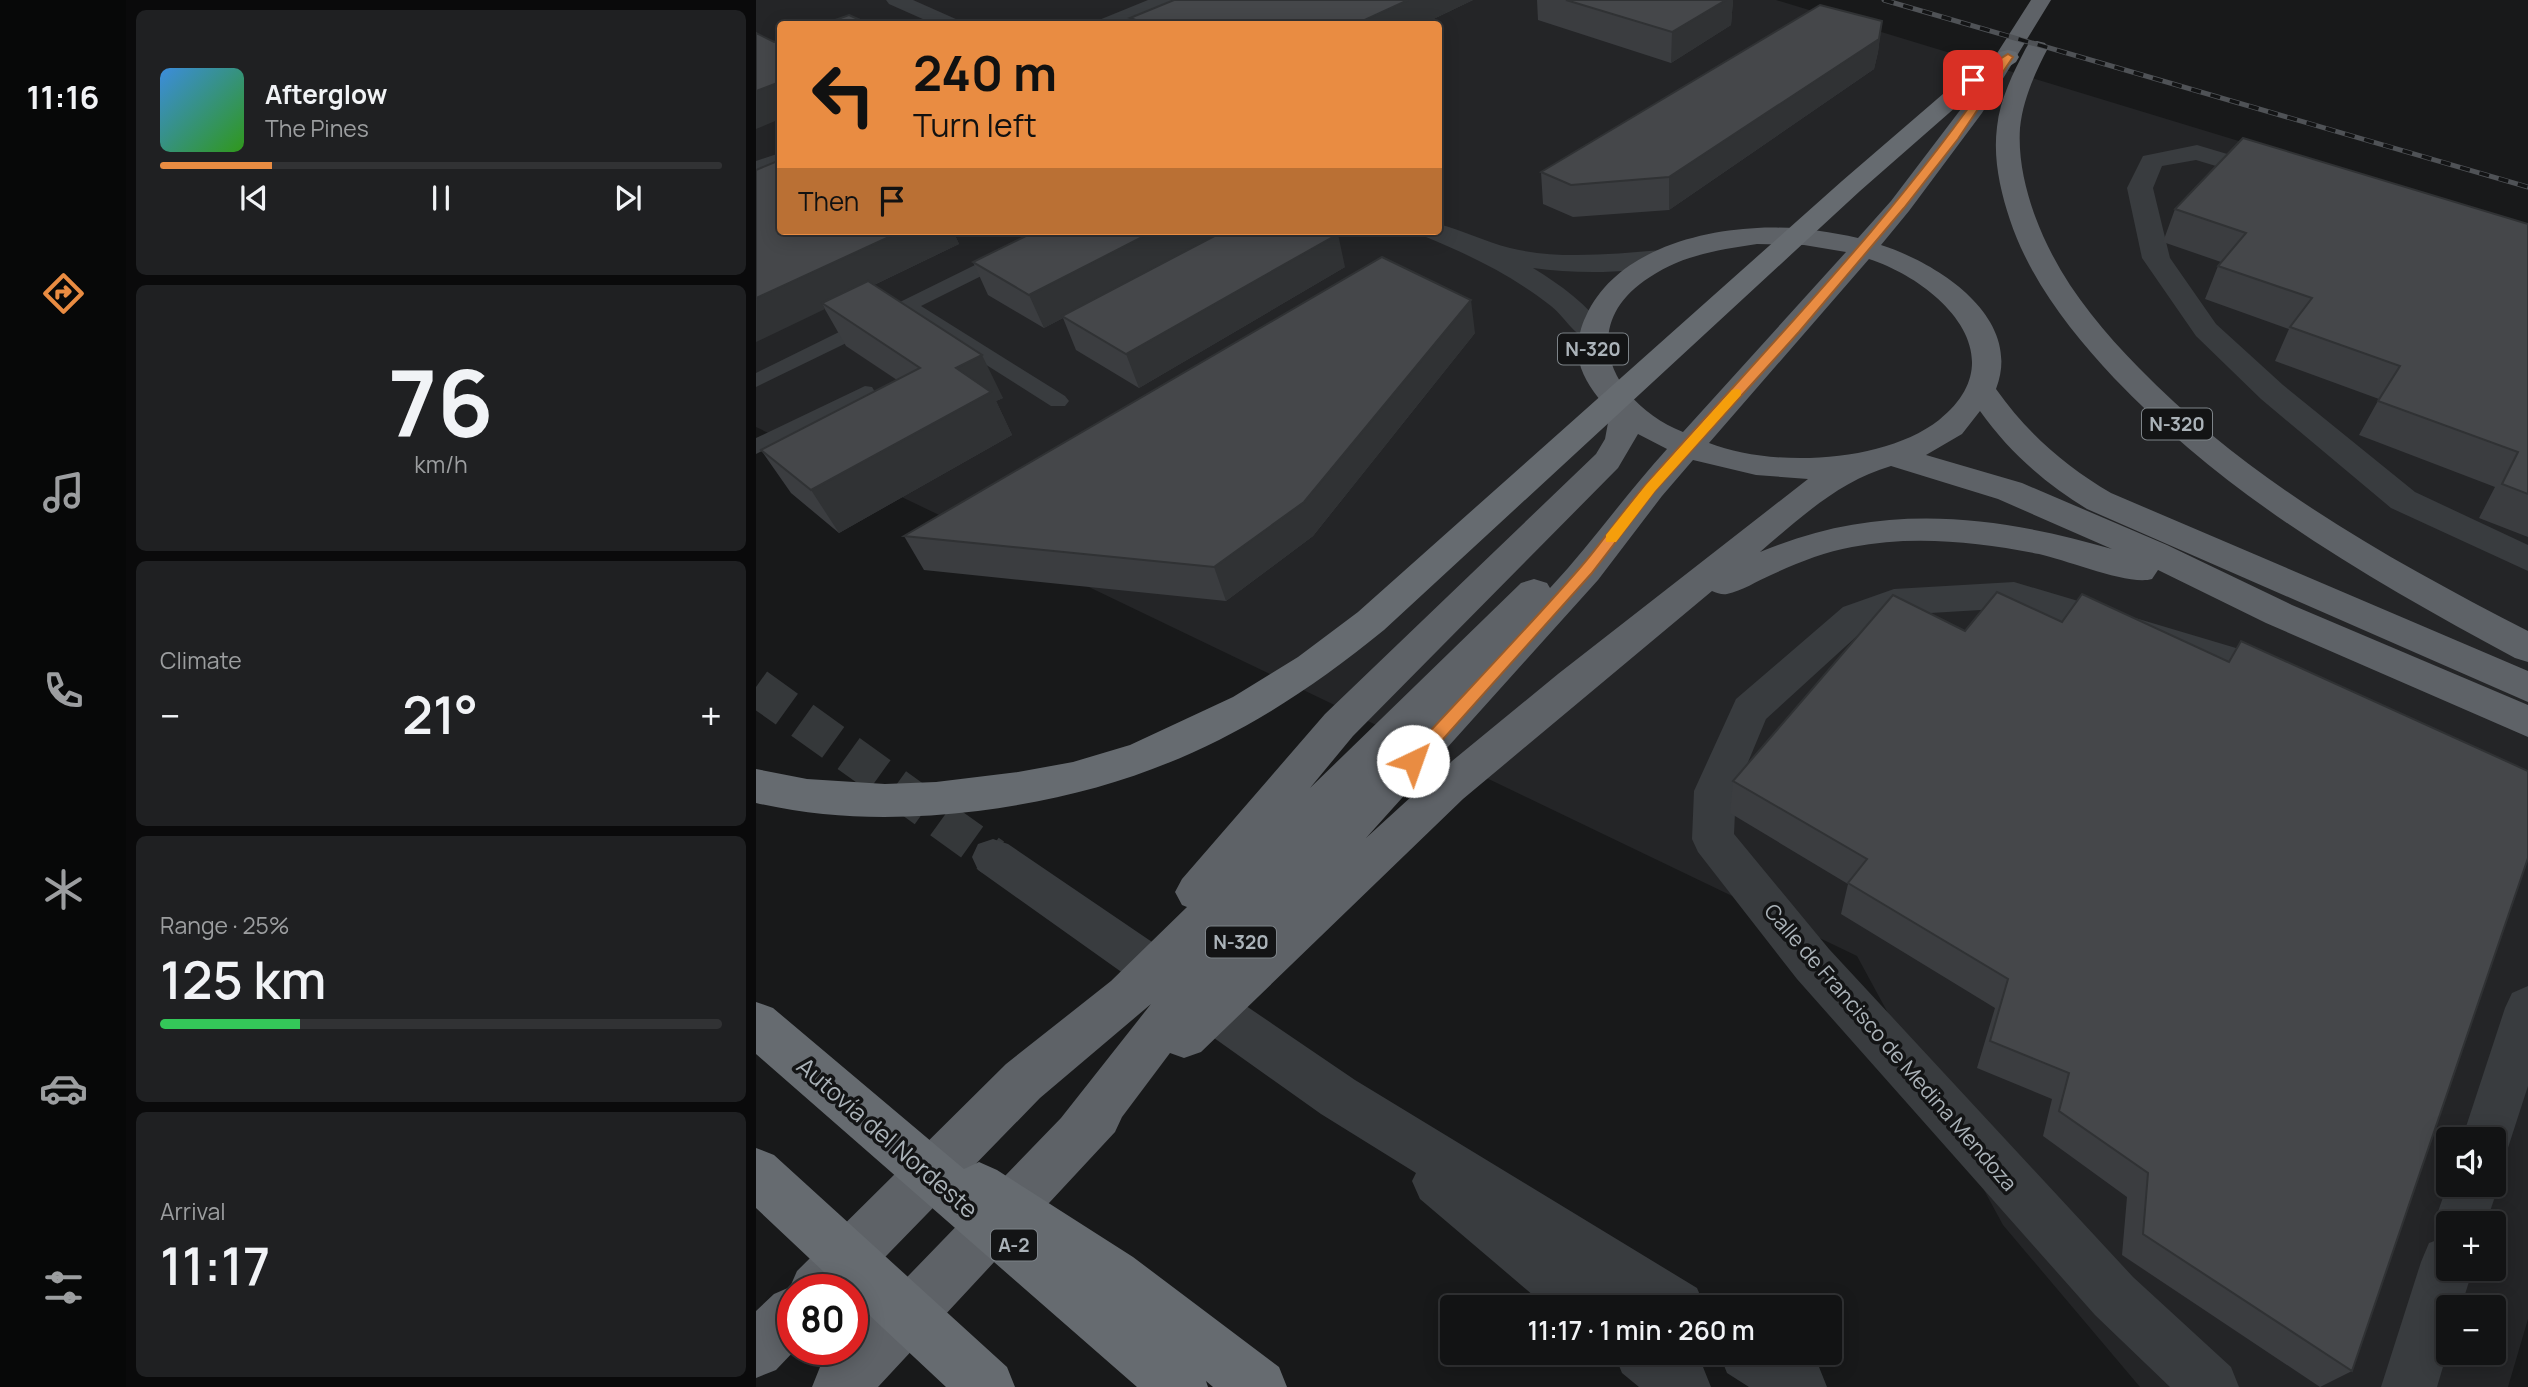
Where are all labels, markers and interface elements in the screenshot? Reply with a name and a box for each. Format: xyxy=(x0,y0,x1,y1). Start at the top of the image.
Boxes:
text: 240 m xyxy=(913,39,1057,106)
icon: left xyxy=(798,49,889,140)
pin xyxy=(1943,50,2003,110)
icon: arrive xyxy=(1954,61,1992,99)
text: 11:16 xyxy=(27,75,99,119)
text: Afterglow xyxy=(265,76,387,112)
text: Turn left xyxy=(913,103,1037,147)
text: The Pines xyxy=(265,112,369,144)
icon: previous xyxy=(235,179,273,217)
icon: pause xyxy=(422,179,460,217)
icon: next xyxy=(609,179,647,217)
icon: arrive xyxy=(873,182,911,220)
text: Then xyxy=(798,183,859,219)
icon: directions xyxy=(39,269,88,318)
road number: N-320 xyxy=(1558,334,1628,364)
text: 76 xyxy=(388,340,494,464)
road number: N-320 xyxy=(2142,408,2212,440)
text: km/h xyxy=(414,448,468,480)
icon: music xyxy=(39,468,88,517)
text: Climate xyxy=(160,644,242,676)
icon: phone xyxy=(39,666,88,715)
text: 21° xyxy=(402,679,478,750)
text: − xyxy=(160,689,181,741)
text: + xyxy=(700,689,722,741)
position arrow xyxy=(1376,724,1450,798)
icon: climate xyxy=(39,865,88,914)
street label: Calle de Francisco de Medina Mendoza xyxy=(1758,897,2024,1197)
text: Range · 25% xyxy=(160,909,290,941)
road number: N-320 xyxy=(1206,926,1276,958)
text: 125 km xyxy=(160,944,326,1015)
street label: Autovía del Nordeste xyxy=(790,1049,986,1225)
icon: car xyxy=(39,1064,88,1113)
map controls xyxy=(2436,1127,2506,1365)
button: sound xyxy=(2436,1127,2506,1197)
text: Arrival xyxy=(160,1195,226,1227)
button: + xyxy=(2436,1211,2506,1281)
text: 11:17 xyxy=(160,1230,270,1301)
road number: A-2 xyxy=(991,1230,1037,1260)
icon: filters xyxy=(39,1263,88,1312)
speed limit sign: 80 xyxy=(777,1274,868,1365)
button: − xyxy=(2436,1295,2506,1365)
text: 11:17 · 1 min · 260 m xyxy=(1527,1312,1755,1348)

